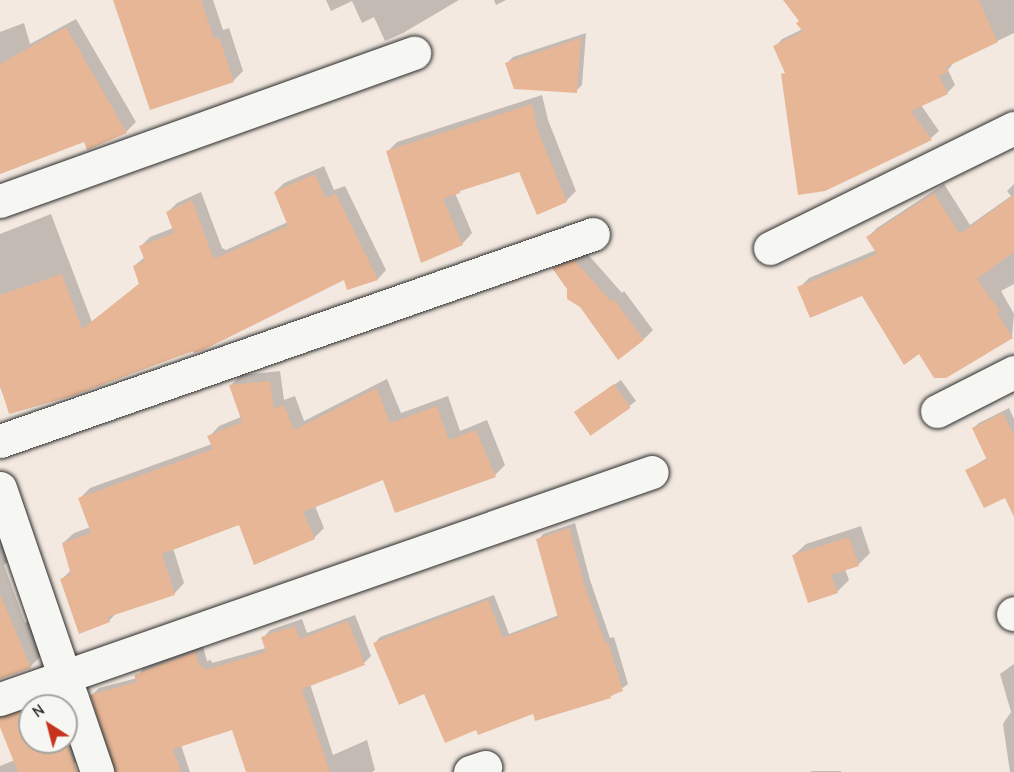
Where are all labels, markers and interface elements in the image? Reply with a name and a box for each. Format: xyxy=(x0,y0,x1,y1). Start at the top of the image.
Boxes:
north arrow xyxy=(18,694,78,754)
text: N xyxy=(29,701,48,721)

